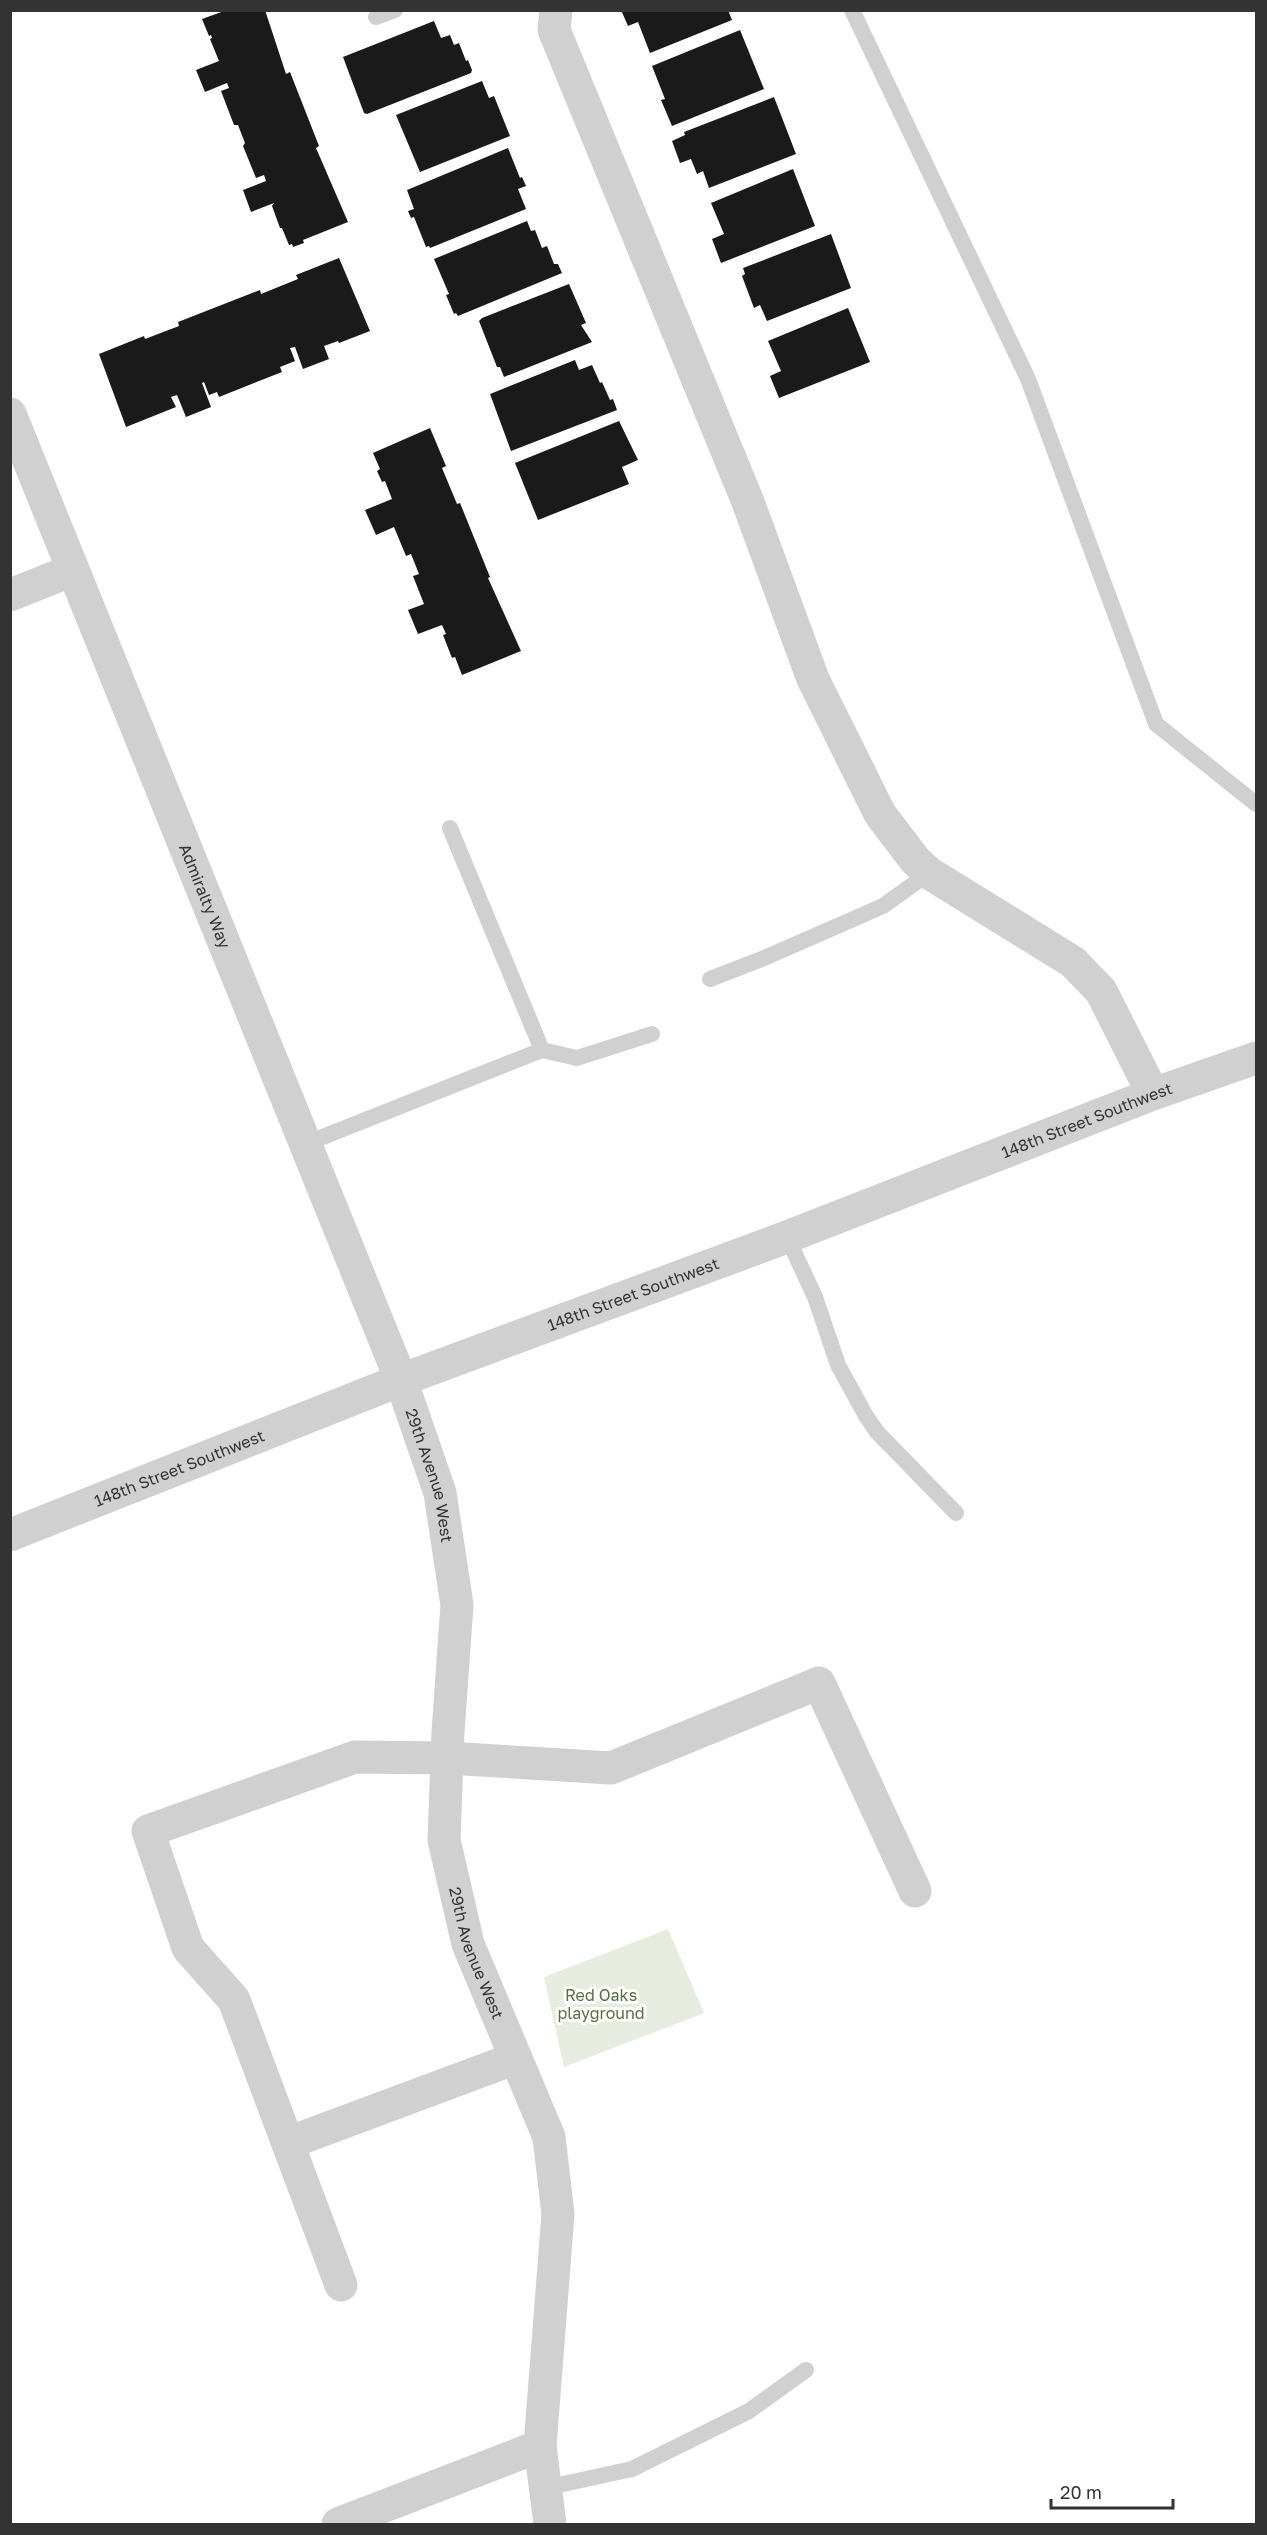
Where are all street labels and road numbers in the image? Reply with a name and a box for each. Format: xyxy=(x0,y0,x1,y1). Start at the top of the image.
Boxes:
street label: Admiralty Way xyxy=(175,841,235,951)
street label: 148th Street Southwest xyxy=(998,1078,1175,1162)
street label: 148th Street Southwest xyxy=(544,1253,722,1335)
street label: 29th Avenue West xyxy=(402,1406,457,1544)
street label: 148th Street Southwest xyxy=(91,1425,267,1511)
street label: 29th Avenue West xyxy=(445,1885,508,2022)

